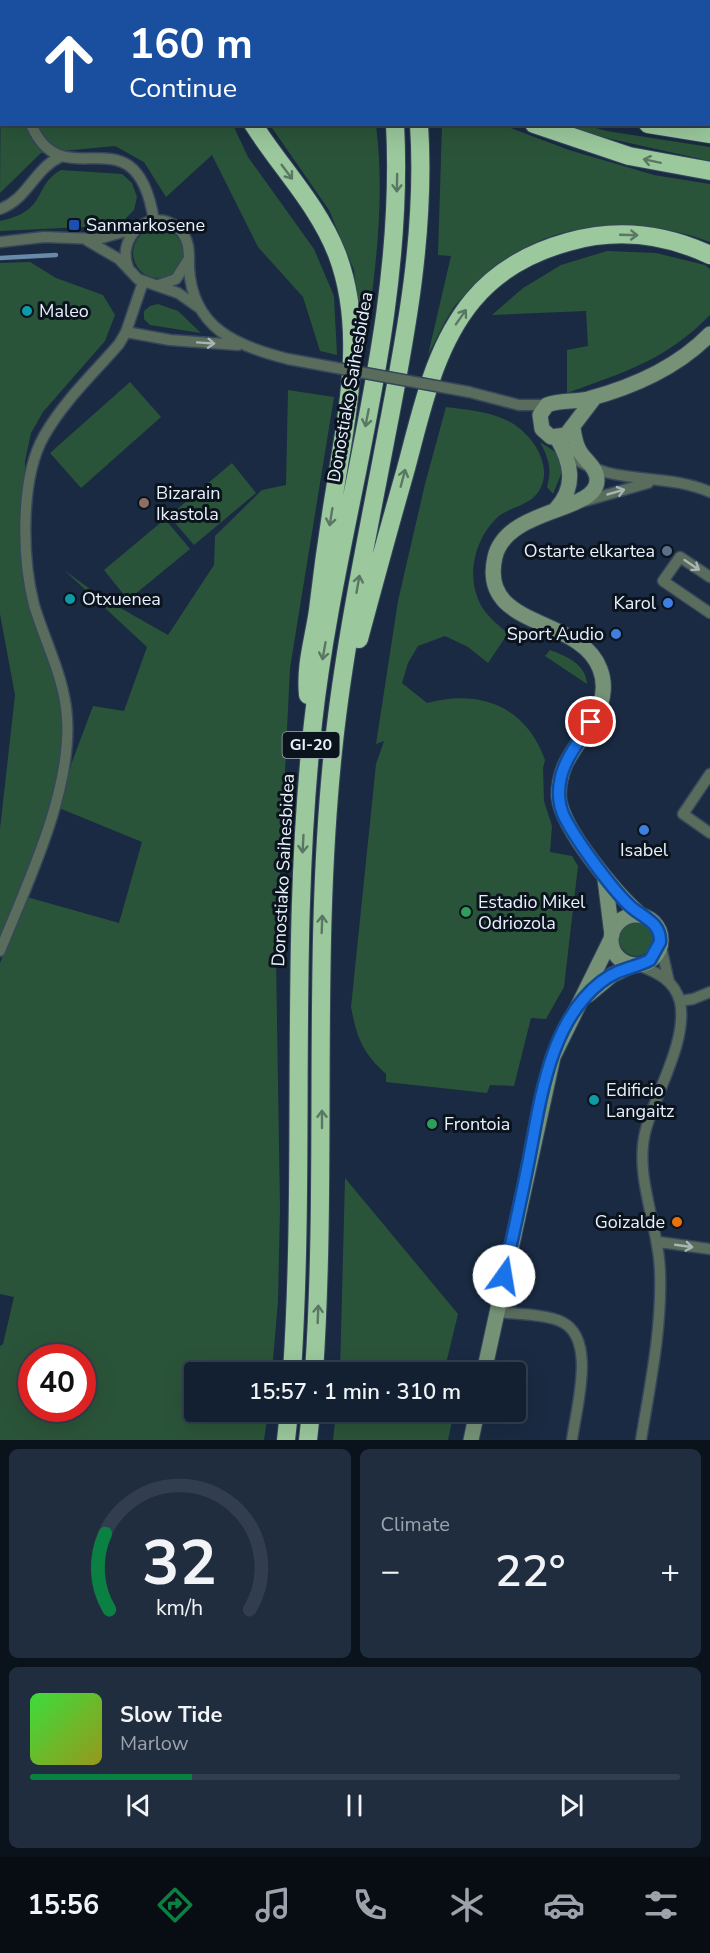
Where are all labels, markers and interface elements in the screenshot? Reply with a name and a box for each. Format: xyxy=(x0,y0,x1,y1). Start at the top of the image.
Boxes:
text: 160 m xyxy=(129,16,253,73)
icon: ahead xyxy=(30,24,108,102)
text: Continue xyxy=(129,70,237,107)
one-way arrow xyxy=(643,155,663,166)
one-way arrow xyxy=(280,164,293,180)
one-way arrow xyxy=(391,172,402,192)
place label: Sanmarkosene xyxy=(86,213,205,237)
marker: Sanmarkosene xyxy=(67,218,81,232)
one-way arrow xyxy=(618,229,638,240)
street label: Donostiako Saihesbidea xyxy=(321,290,379,484)
place label: Maleo xyxy=(39,299,89,323)
marker: Maleo xyxy=(20,304,34,318)
one-way arrow xyxy=(455,309,467,325)
one-way arrow xyxy=(195,338,215,349)
one-way arrow xyxy=(361,407,372,427)
one-way arrow xyxy=(398,469,409,488)
place label: Bizarain Ikastola xyxy=(156,481,220,526)
one-way arrow xyxy=(606,486,625,497)
marker: Bizarain Ikastola xyxy=(137,496,151,510)
one-way arrow xyxy=(325,507,336,527)
place label: Ostarte elkartea xyxy=(524,539,655,563)
marker: Ostarte elkartea xyxy=(660,544,674,558)
one-way arrow xyxy=(683,559,700,571)
one-way arrow xyxy=(353,575,364,595)
place label: Otxuenea xyxy=(82,587,161,611)
place label: Karol xyxy=(614,591,657,615)
marker: Otxuenea xyxy=(63,592,77,606)
marker: Karol xyxy=(661,596,675,610)
place label: Sport Audio xyxy=(507,622,604,646)
marker: Sport Audio xyxy=(609,627,623,641)
one-way arrow xyxy=(318,640,329,660)
pin xyxy=(565,696,616,747)
icon: arrive xyxy=(574,705,607,738)
road number: GI-20 xyxy=(282,732,340,758)
street label: Donostiako Saihesbidea xyxy=(266,773,300,967)
marker: Isabel xyxy=(637,823,651,837)
one-way arrow xyxy=(297,834,308,854)
place label: Isabel xyxy=(620,838,669,862)
place label: Estadio Mikel Odriozola xyxy=(478,890,586,935)
marker: Estadio Mikel Odriozola xyxy=(459,905,473,919)
one-way arrow xyxy=(316,915,328,935)
place label: Edificio Langaitz xyxy=(606,1078,674,1123)
marker: Edificio Langaitz xyxy=(587,1093,601,1107)
one-way arrow xyxy=(316,1110,328,1130)
place label: Frontoia xyxy=(444,1112,510,1136)
marker: Frontoia xyxy=(425,1117,439,1131)
place label: Goizalde xyxy=(595,1210,665,1234)
marker: Goizalde xyxy=(670,1215,684,1229)
one-way arrow xyxy=(674,1240,694,1251)
position arrow xyxy=(472,1244,536,1308)
one-way arrow xyxy=(312,1305,323,1325)
speed limit sign: 40 xyxy=(18,1344,96,1422)
text: 15:57 · 1 min · 310 m xyxy=(249,1377,461,1407)
text: Climate xyxy=(381,1511,450,1538)
text: 32 xyxy=(142,1521,217,1606)
text: 22° xyxy=(495,1541,566,1602)
text: − xyxy=(381,1549,400,1594)
text: + xyxy=(660,1549,680,1594)
text: km/h xyxy=(156,1594,203,1624)
text: Slow Tide xyxy=(120,1700,222,1730)
text: Marlow xyxy=(120,1730,188,1757)
icon: previous xyxy=(122,1789,155,1822)
icon: pause xyxy=(338,1789,371,1822)
icon: next xyxy=(555,1789,588,1822)
icon: directions xyxy=(154,1884,196,1926)
icon: music xyxy=(252,1884,294,1926)
icon: phone xyxy=(349,1884,391,1926)
icon: climate xyxy=(446,1884,488,1926)
icon: car xyxy=(543,1884,585,1926)
icon: filters xyxy=(640,1884,682,1926)
text: 15:56 xyxy=(28,1887,99,1924)

